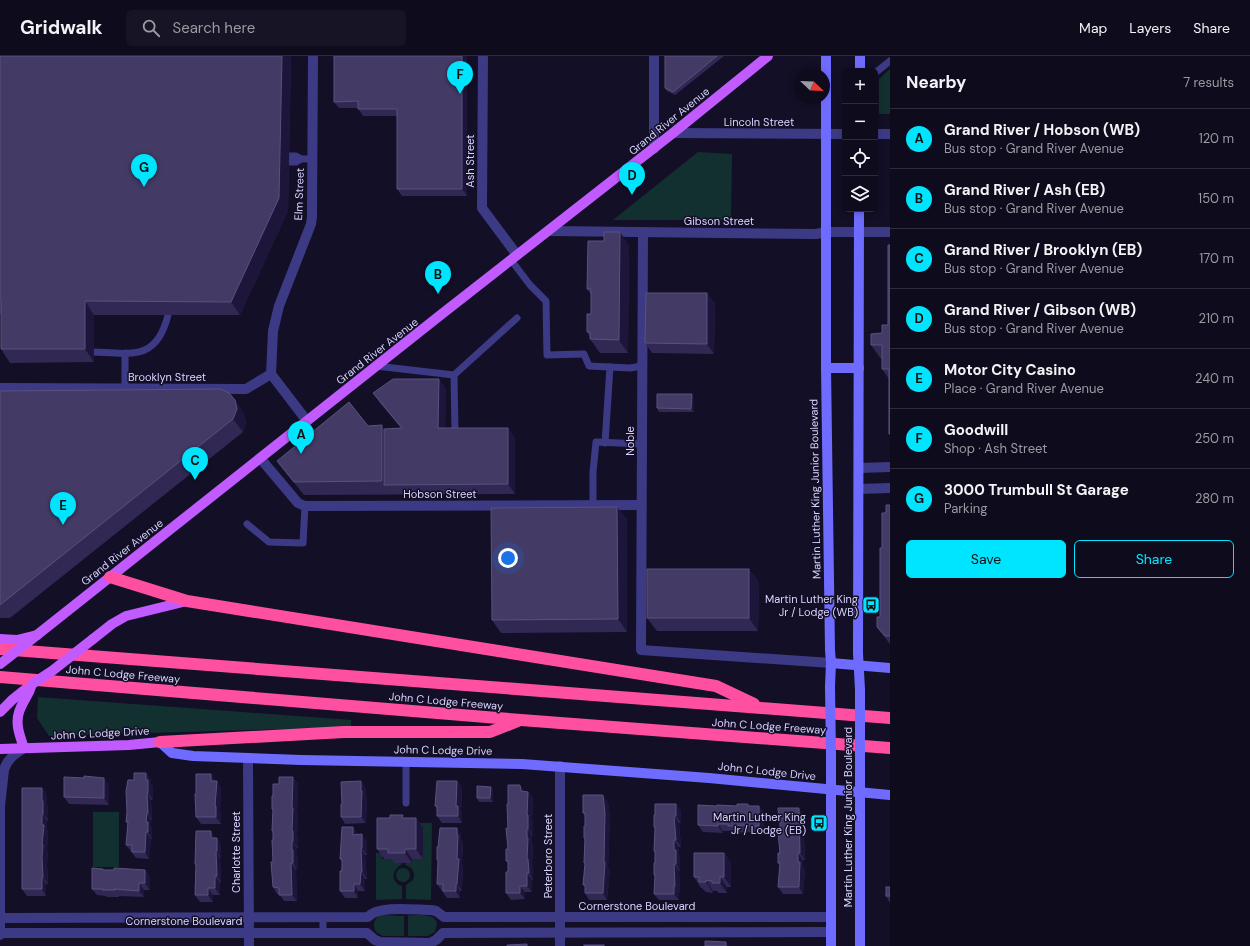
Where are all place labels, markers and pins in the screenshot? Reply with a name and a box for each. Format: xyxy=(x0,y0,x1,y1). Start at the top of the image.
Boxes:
pin: F xyxy=(447,61,473,94)
pin: G xyxy=(131,154,157,187)
pin: D xyxy=(619,162,645,195)
pin: B xyxy=(425,261,451,294)
pin: A xyxy=(288,421,314,454)
pin: C xyxy=(182,447,208,480)
pin: E xyxy=(50,492,76,525)
place label: Martin Luther King Jr / Lodge (WB) xyxy=(765,592,858,619)
bus stop icon: Martin Luther King Jr / Lodge (WB) xyxy=(861,595,881,615)
place label: Martin Luther King Jr / Lodge (EB) xyxy=(713,810,806,837)
bus stop icon: Martin Luther King Jr / Lodge (EB) xyxy=(809,813,829,833)

